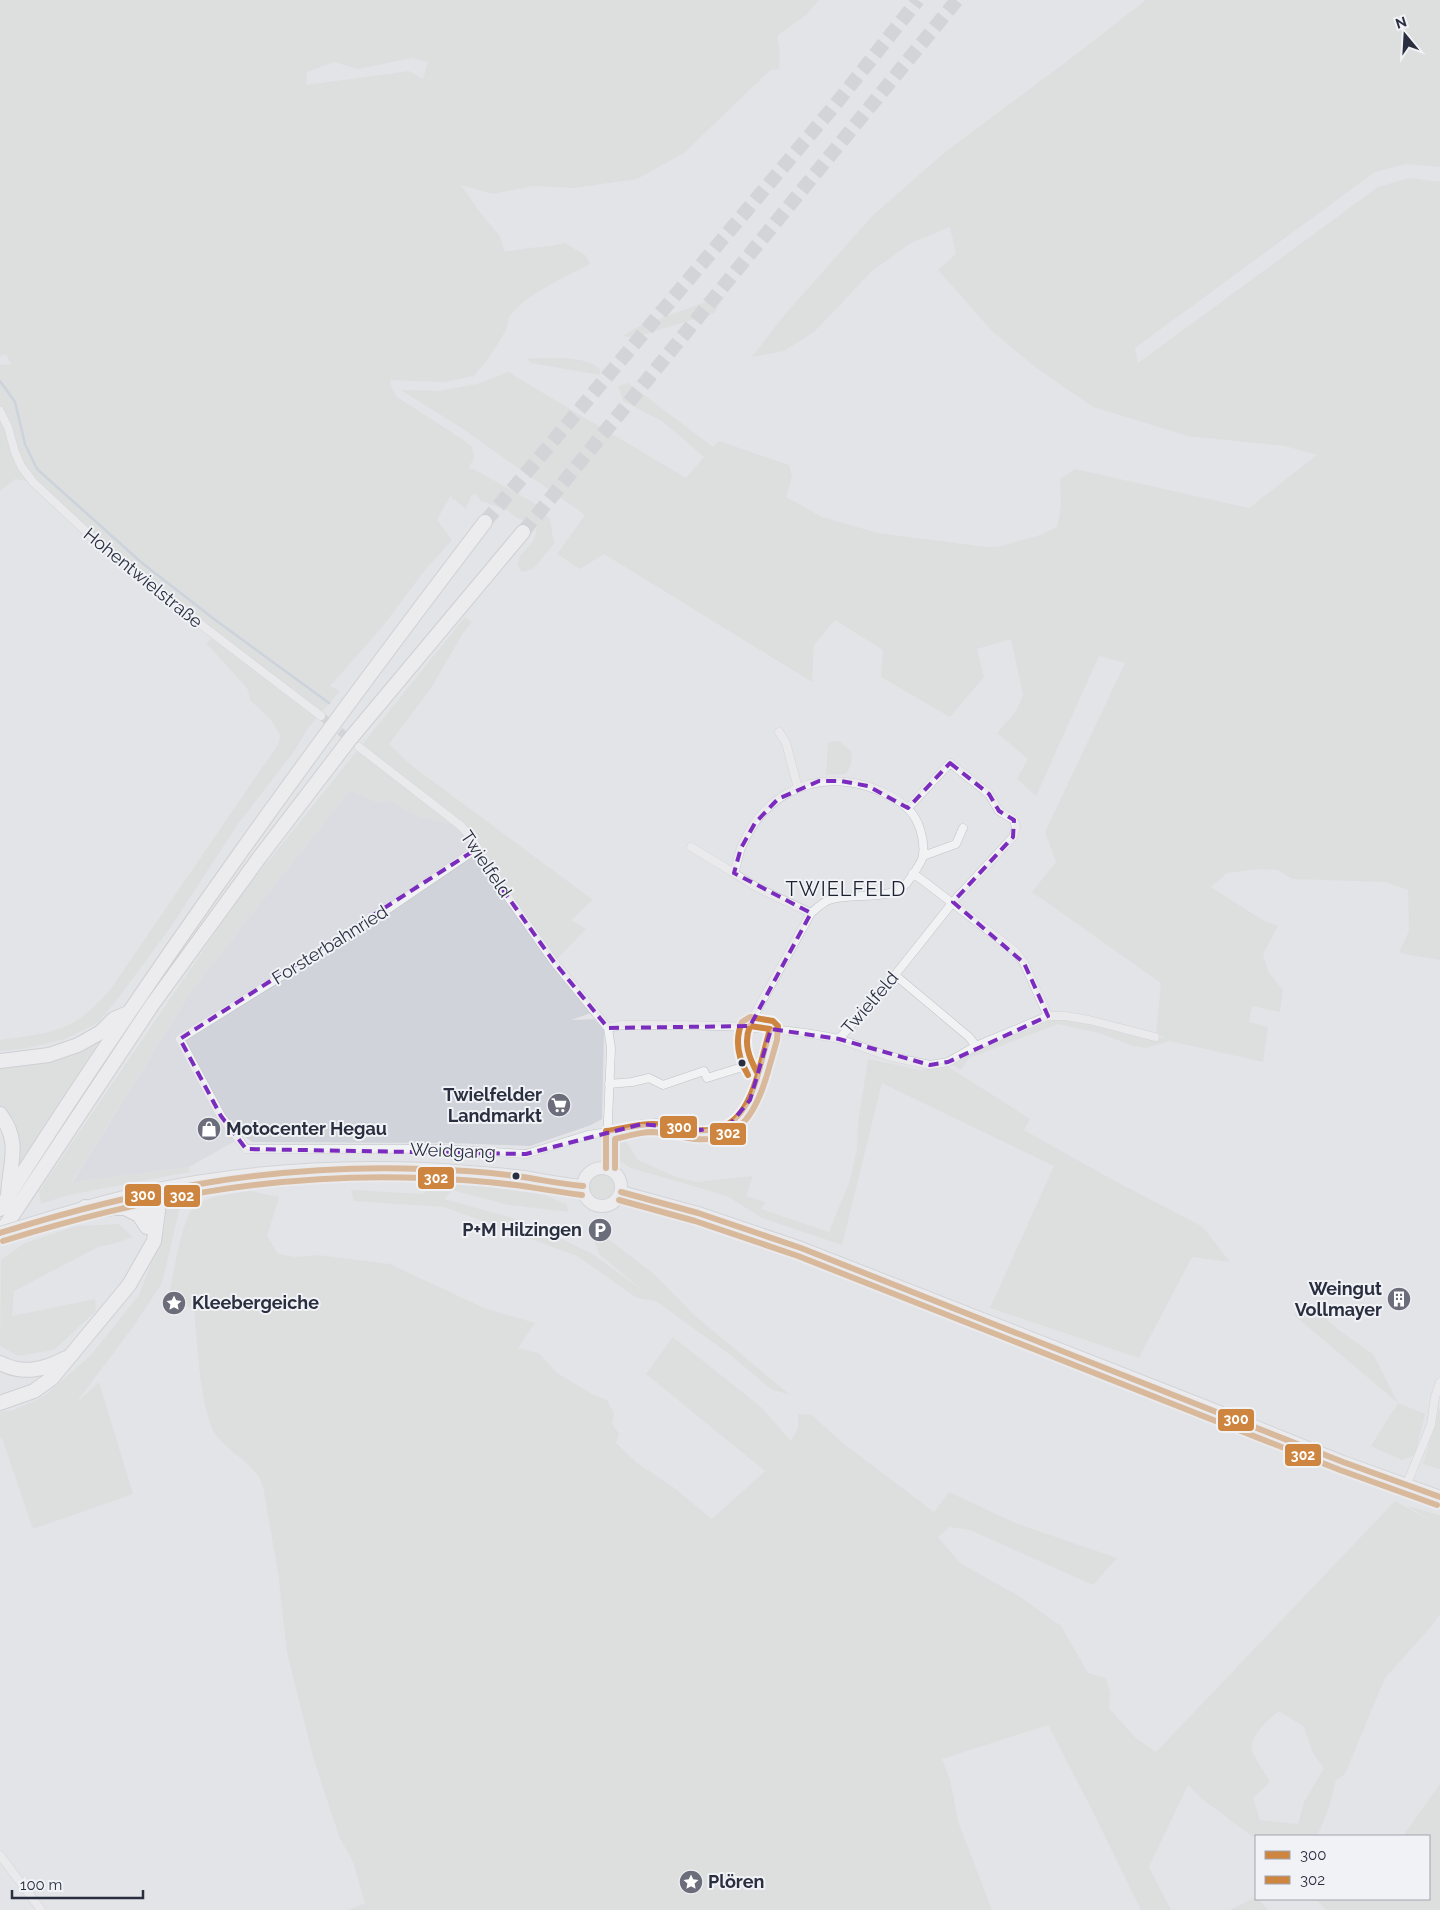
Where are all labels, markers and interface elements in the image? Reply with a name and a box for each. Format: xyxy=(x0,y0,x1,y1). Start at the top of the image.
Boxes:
north arrow xyxy=(1380,10,1430,60)
text: N xyxy=(1393,13,1409,32)
street label: Hohentwielstraße xyxy=(80,523,207,632)
street label: Twielfeld xyxy=(456,826,516,901)
district label: TWIELFELD xyxy=(786,877,906,901)
street label: Forsterbahnried xyxy=(268,901,391,989)
street label: Twielfeld xyxy=(837,967,902,1038)
unlabelled marker xyxy=(737,1058,747,1068)
place label: Twielfelder Landmarkt xyxy=(443,1084,542,1126)
supermarket icon: Twielfelder Landmarkt xyxy=(546,1092,572,1118)
line badge: 300 xyxy=(659,1115,698,1139)
shop icon: Motocenter Hegau xyxy=(196,1116,222,1142)
place label: Motocenter Hegau xyxy=(226,1118,387,1139)
text: 300 xyxy=(666,1119,692,1135)
line badge: 302 xyxy=(709,1122,747,1146)
text: 302 xyxy=(716,1125,740,1141)
street label: Weidgang xyxy=(410,1139,496,1162)
line badge: 302 xyxy=(417,1166,455,1190)
text: 302 xyxy=(424,1170,448,1186)
unlabelled marker xyxy=(511,1171,521,1181)
line badge: 300 xyxy=(124,1183,162,1207)
line badge: 302 xyxy=(163,1184,201,1208)
text: 300 xyxy=(130,1187,156,1203)
text: 302 xyxy=(170,1188,194,1204)
parking icon: P+M Hilzingen xyxy=(587,1217,613,1243)
place label: P+M Hilzingen xyxy=(462,1219,582,1240)
place label: Weingut Vollmayer xyxy=(1295,1278,1382,1320)
building icon: Weingut Vollmayer xyxy=(1386,1286,1412,1312)
place icon: Kleebergeiche xyxy=(161,1290,187,1316)
place label: Kleebergeiche xyxy=(192,1292,319,1313)
line badge: 300 xyxy=(1217,1408,1255,1432)
text: 300 xyxy=(1223,1411,1249,1427)
line badge: 302 xyxy=(1284,1443,1322,1467)
text: 302 xyxy=(1291,1447,1315,1463)
legend xyxy=(1255,1835,1430,1900)
text: 300 xyxy=(1300,1846,1326,1864)
scale bar xyxy=(12,1868,144,1900)
place icon: Plören xyxy=(678,1869,704,1895)
place label: Plören xyxy=(708,1871,764,1892)
text: 302 xyxy=(1300,1871,1325,1889)
text: 100 m xyxy=(20,1876,62,1894)

